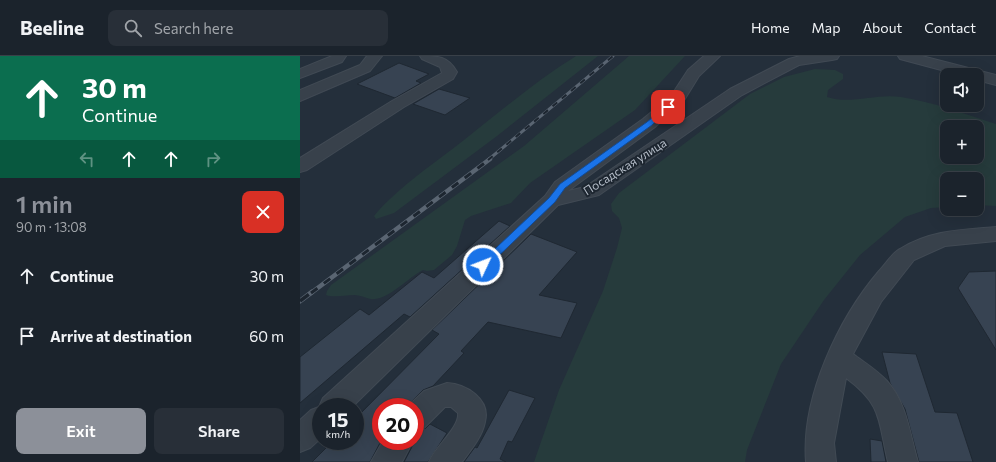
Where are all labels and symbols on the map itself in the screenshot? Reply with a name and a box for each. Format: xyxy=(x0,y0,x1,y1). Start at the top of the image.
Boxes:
pin xyxy=(651,90,685,124)
street label: Посадская улица xyxy=(580,135,669,197)
position arrow xyxy=(462,244,504,286)
speed limit sign: 20 xyxy=(372,398,424,450)

